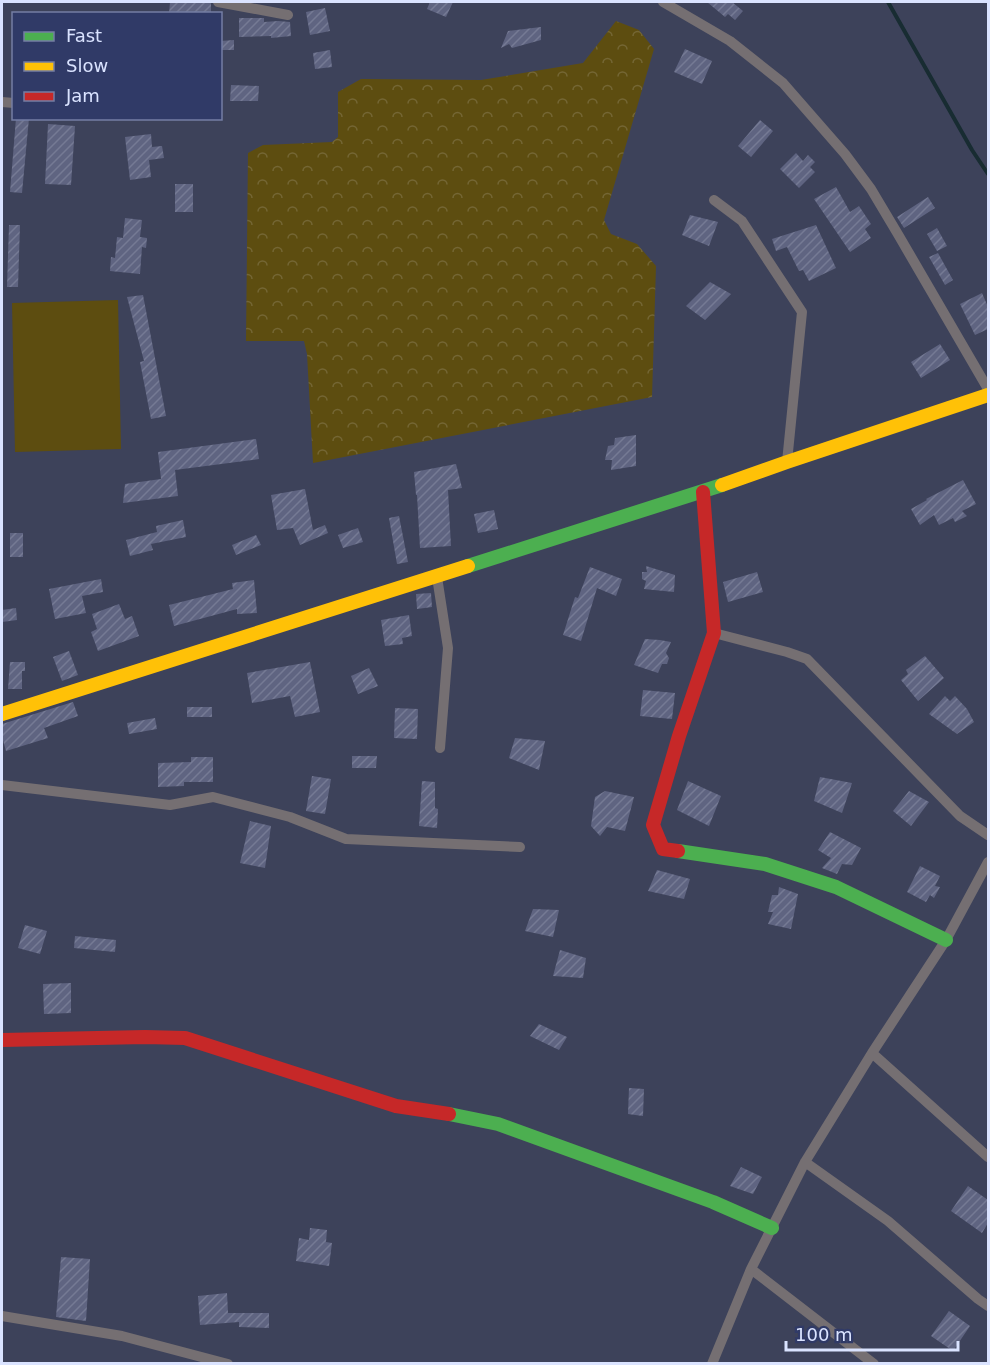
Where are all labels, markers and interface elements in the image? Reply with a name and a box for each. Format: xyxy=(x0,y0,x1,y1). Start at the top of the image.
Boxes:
legend xyxy=(12,12,222,120)
text: Fast xyxy=(66,25,102,46)
text: Slow xyxy=(66,55,108,76)
text: Jam xyxy=(65,85,100,106)
scale bar xyxy=(786,1314,958,1352)
text: 100 m xyxy=(795,1324,853,1345)

